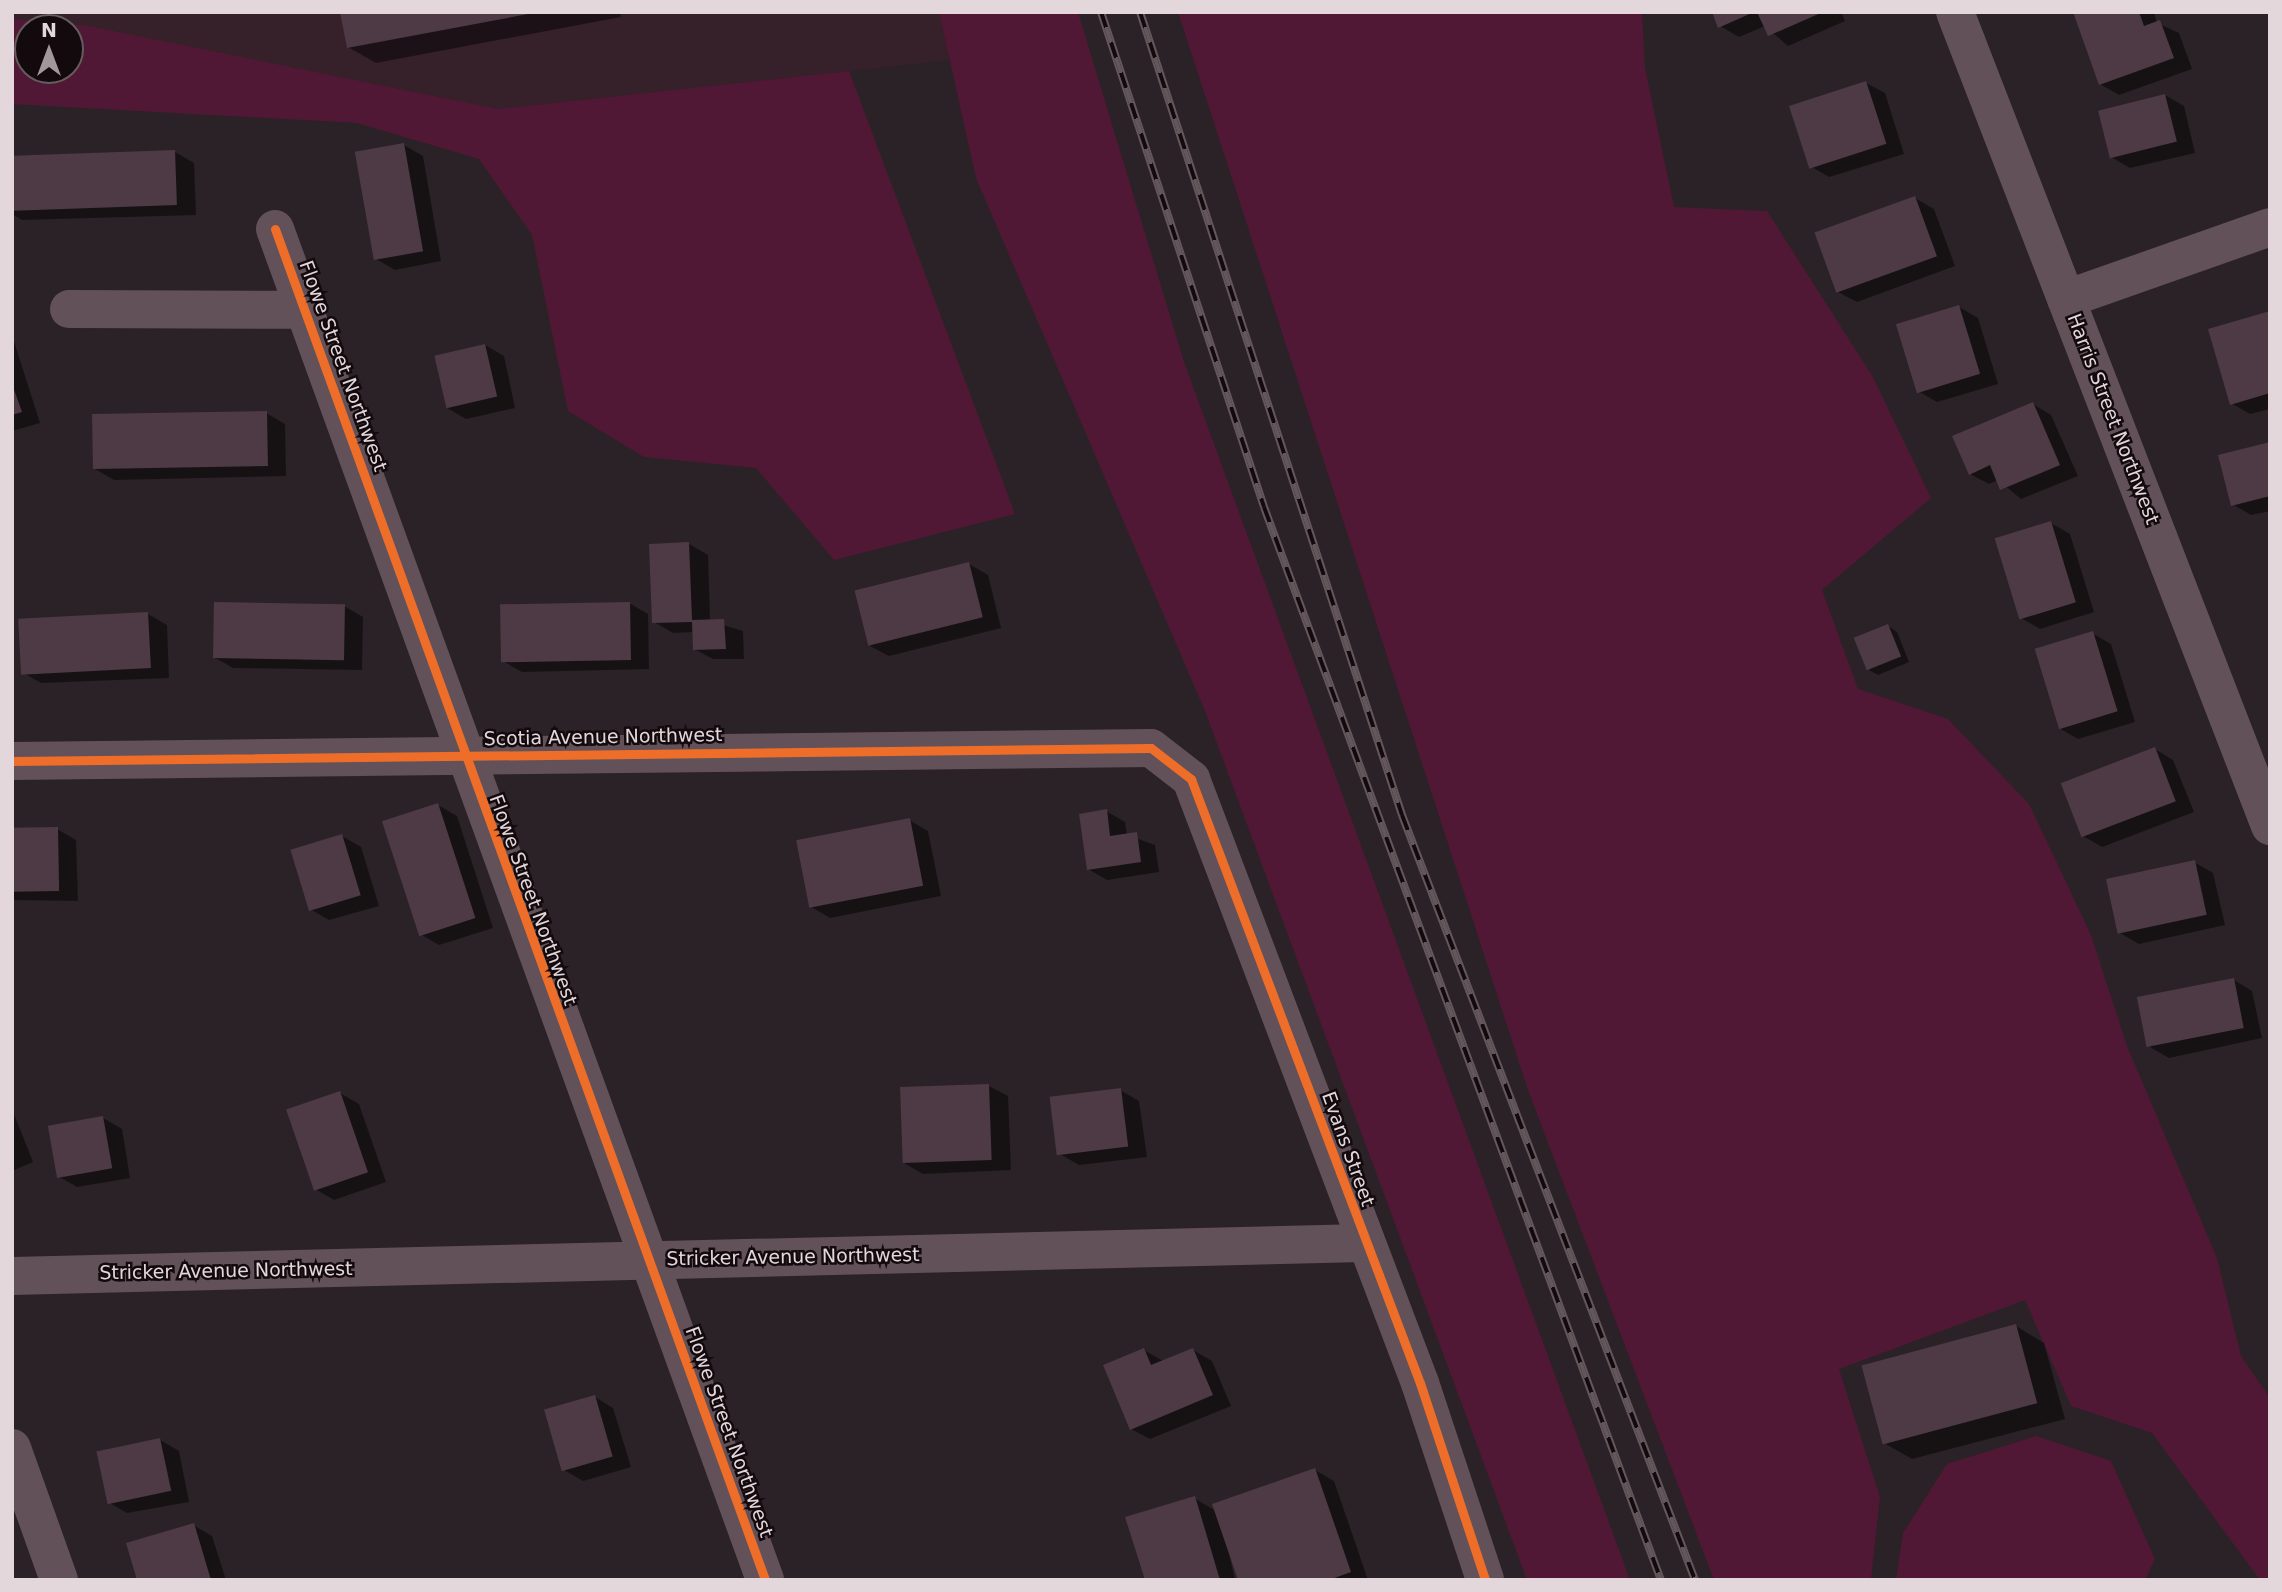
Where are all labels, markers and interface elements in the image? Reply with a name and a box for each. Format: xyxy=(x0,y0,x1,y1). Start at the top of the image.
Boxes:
north arrow xyxy=(14,14,84,84)
text: N xyxy=(41,19,57,41)
street label: Flowe Street Northwest xyxy=(294,258,392,474)
street label: Harris Street Northwest xyxy=(2062,310,2164,528)
street label: Scotia Avenue Northwest xyxy=(483,724,723,750)
street label: Flowe Street Northwest xyxy=(484,792,582,1008)
street label: Evans Street xyxy=(1317,1088,1379,1210)
street label: Stricker Avenue Northwest xyxy=(666,1243,920,1271)
street label: Stricker Avenue Northwest xyxy=(99,1257,353,1285)
street label: Flowe Street Northwest xyxy=(680,1324,778,1540)

